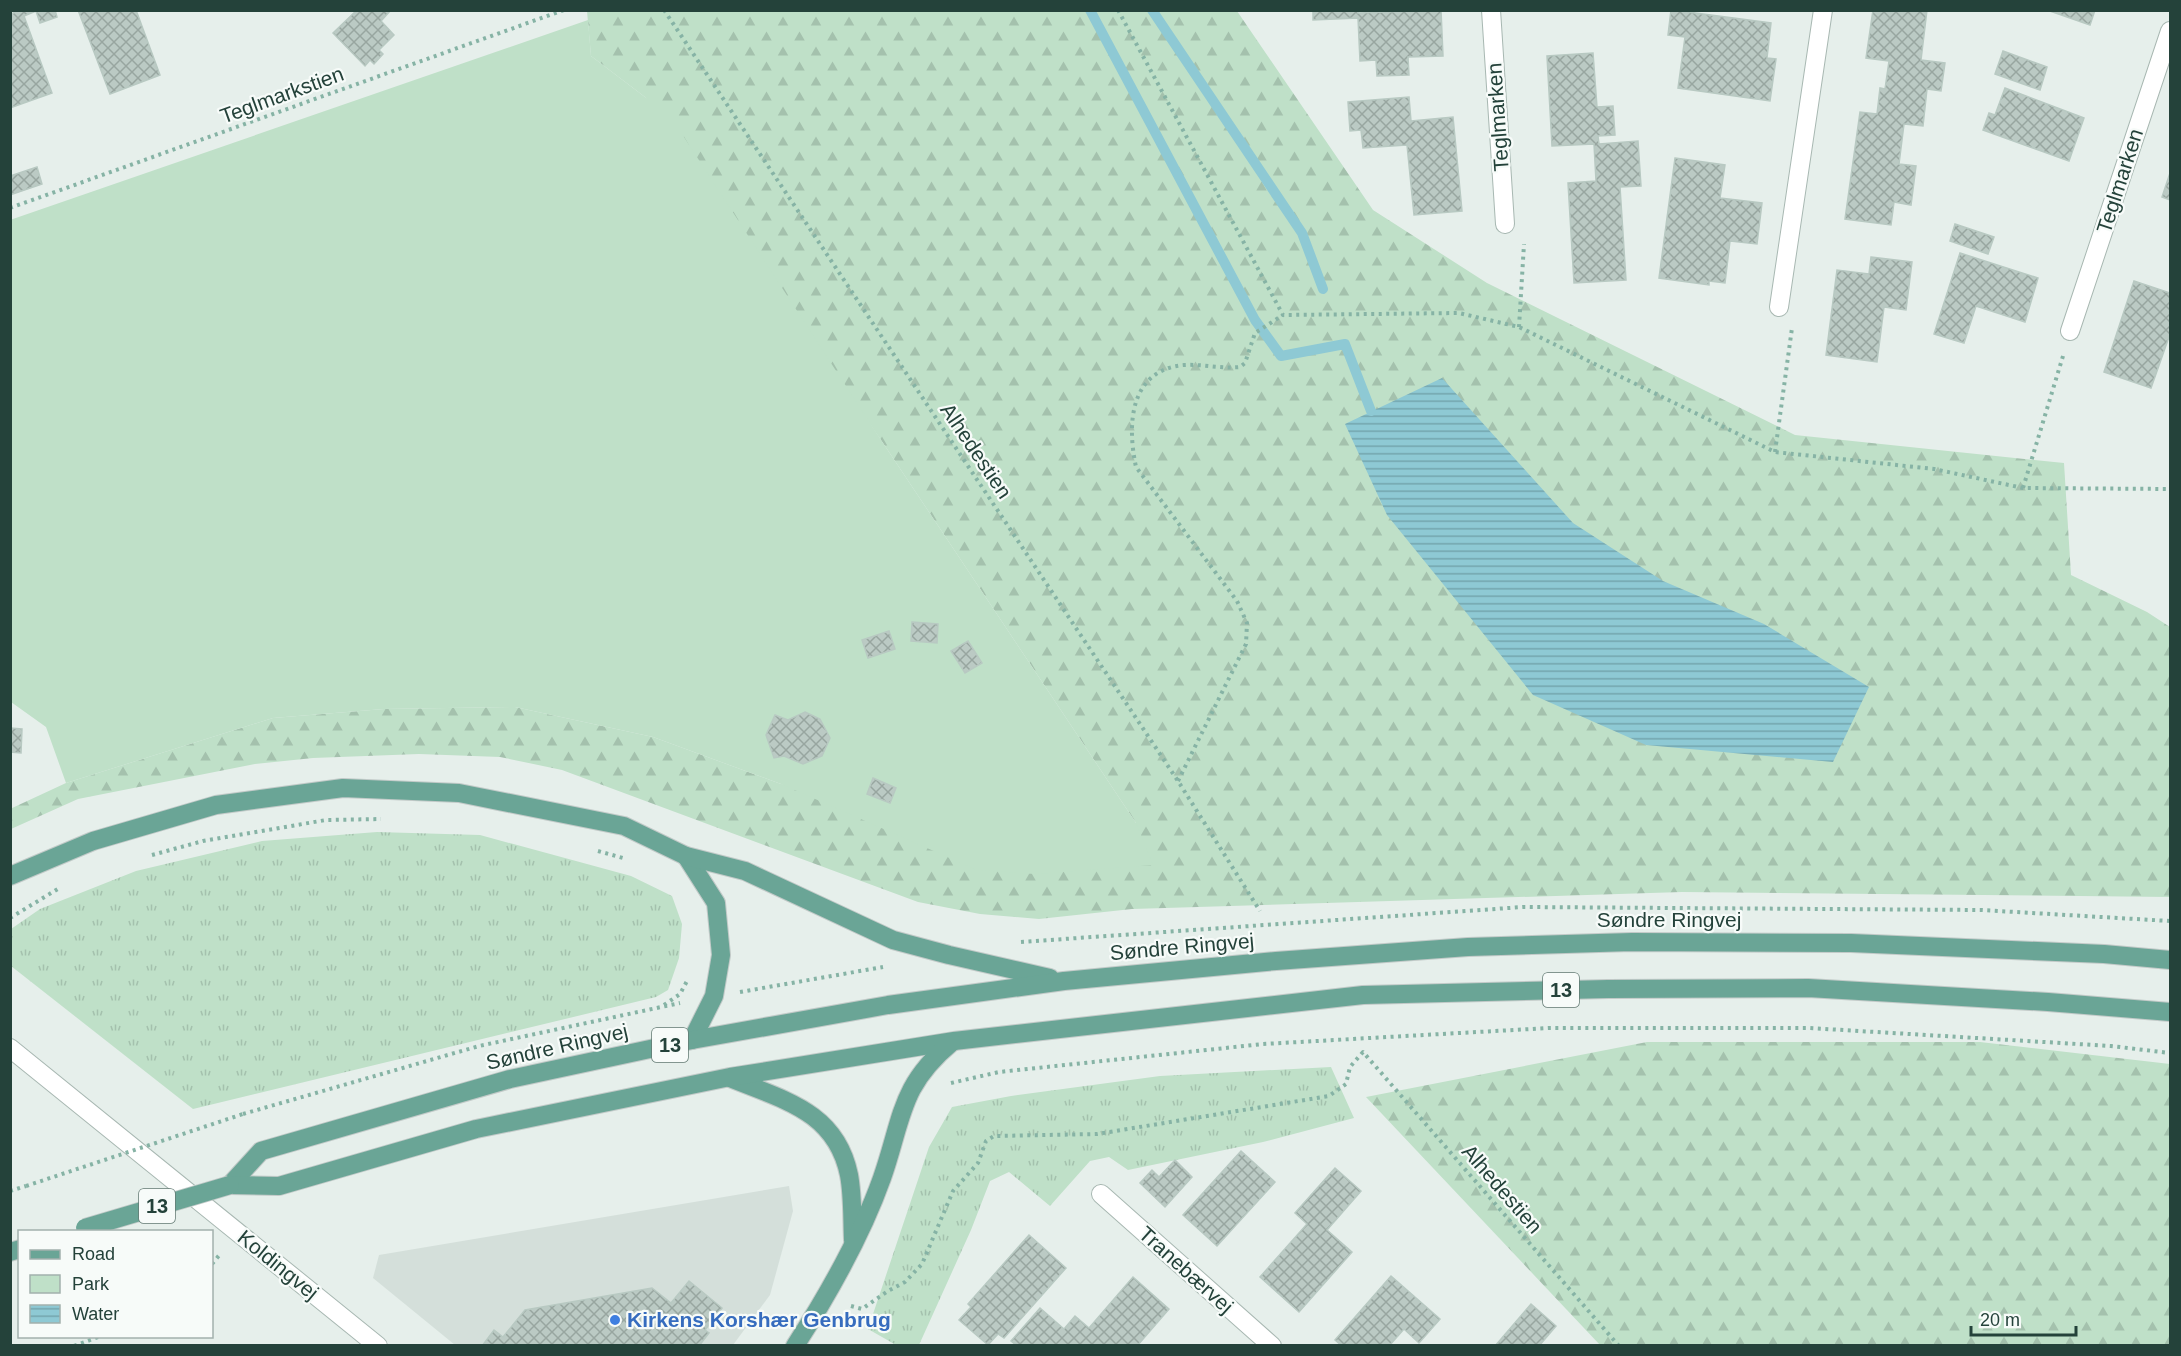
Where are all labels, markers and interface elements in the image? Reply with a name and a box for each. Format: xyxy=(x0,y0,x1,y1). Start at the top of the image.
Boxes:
street label: Teglmarkstien xyxy=(217,62,347,127)
street label: Teglmarken xyxy=(1482,62,1513,172)
street label: Teglmarken xyxy=(2092,126,2147,236)
street label: Alhedestien xyxy=(936,399,1017,503)
street label: Søndre Ringvej xyxy=(1597,908,1741,931)
street label: Søndre Ringvej xyxy=(1109,929,1255,964)
road number: 13 xyxy=(1543,973,1579,1007)
street label: Søndre Ringvej xyxy=(484,1019,630,1074)
road number: 13 xyxy=(652,1028,688,1062)
street label: Alhedestien xyxy=(1458,1140,1547,1238)
road number: 13 xyxy=(139,1189,175,1223)
street label: Tranebærvej xyxy=(1135,1222,1238,1318)
street label: Koldingvej xyxy=(233,1225,323,1304)
legend xyxy=(18,1230,213,1338)
text: Road xyxy=(72,1244,115,1264)
text: Park xyxy=(72,1274,110,1294)
scale bar xyxy=(1971,1299,2076,1337)
text: Water xyxy=(72,1304,119,1324)
place label: Kirkens Korshær Genbrug xyxy=(627,1308,891,1331)
text: 20 m xyxy=(1980,1310,2020,1330)
marker: Kirkens Korshær Genbrug xyxy=(608,1313,622,1327)

